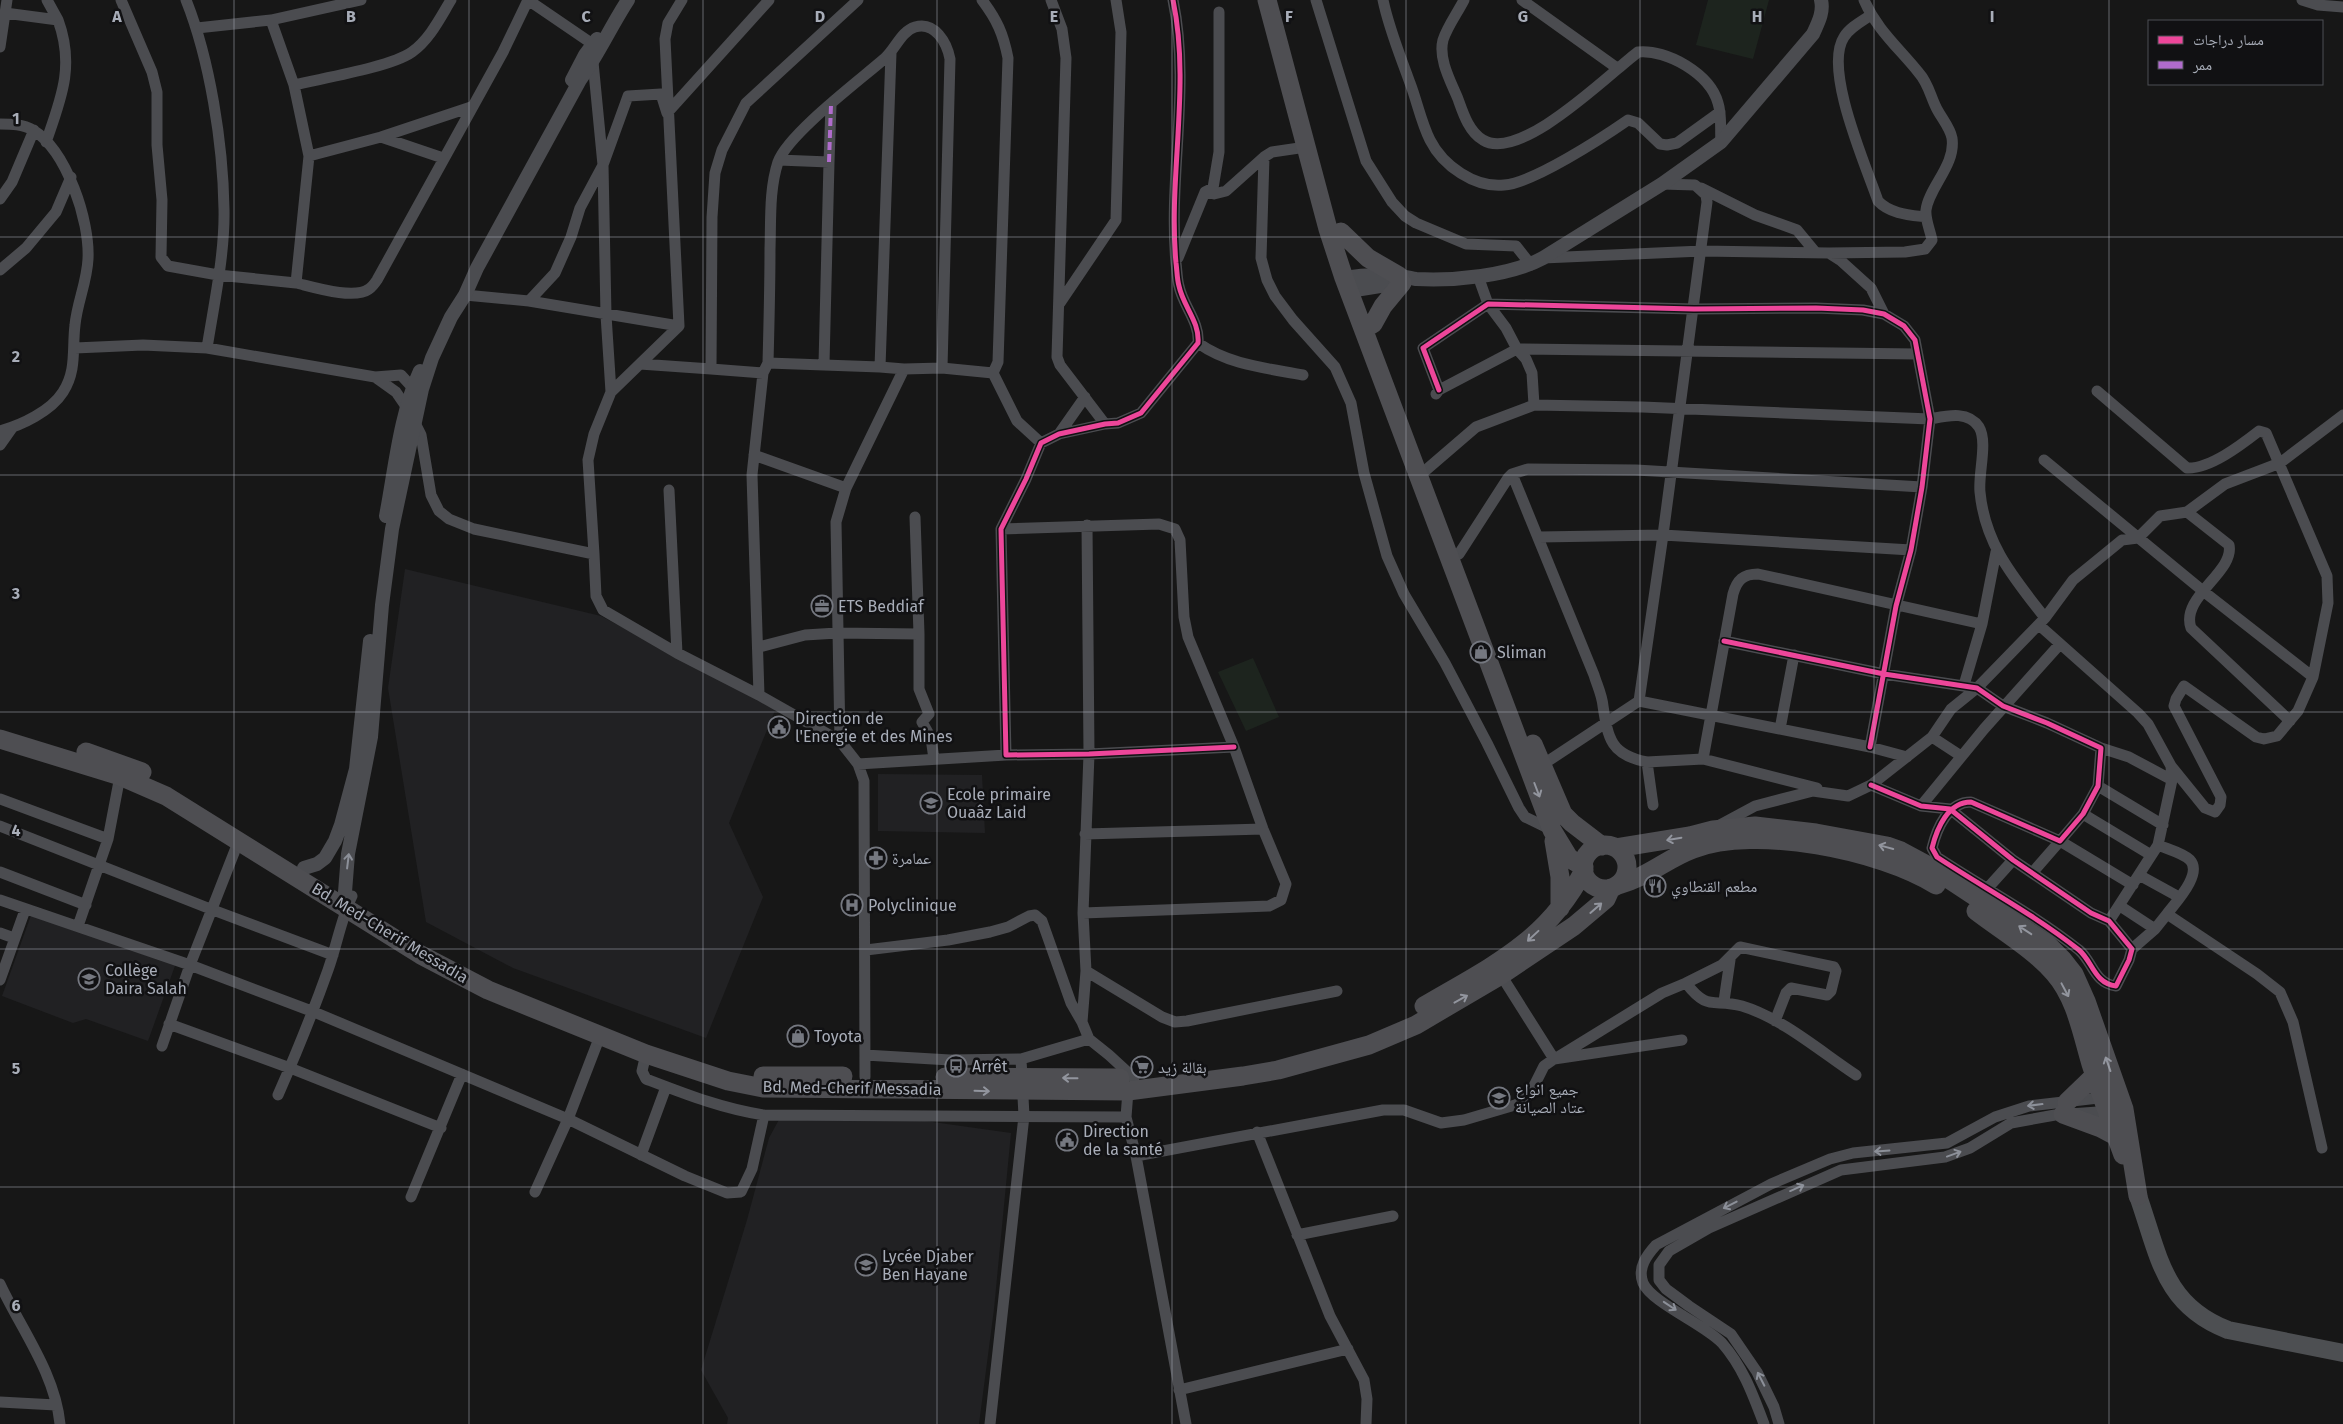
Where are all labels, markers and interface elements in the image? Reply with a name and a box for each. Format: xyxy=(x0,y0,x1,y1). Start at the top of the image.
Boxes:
text: A xyxy=(111,7,122,26)
text: B xyxy=(346,7,356,26)
text: C xyxy=(581,7,591,26)
text: D xyxy=(815,7,825,26)
text: E xyxy=(1050,7,1058,26)
text: F xyxy=(1285,7,1293,26)
text: G xyxy=(1518,7,1528,26)
text: H xyxy=(1752,7,1762,26)
text: I xyxy=(1990,7,1994,26)
legend xyxy=(2148,20,2323,85)
text: مسار دراجات xyxy=(2193,31,2264,49)
text: ممر xyxy=(2192,56,2212,74)
text: 1 xyxy=(12,109,20,128)
text: 2 xyxy=(12,347,20,366)
text: 3 xyxy=(11,584,20,603)
office icon: ETS Beddiaf xyxy=(810,594,834,618)
place label: ETS Beddiaf xyxy=(838,597,925,616)
shop icon: Sliman xyxy=(1469,640,1493,664)
place label: Sliman xyxy=(1497,643,1547,662)
place label: Direction de l'Energie et des Mines xyxy=(795,709,952,746)
public building icon: Direction de l'Energie et des Mines xyxy=(767,715,791,739)
one-way arrow xyxy=(1533,782,1542,798)
place label: Ecole primaire Ouaâz Laid xyxy=(947,785,1051,822)
school or university icon: Ecole primaire Ouaâz Laid xyxy=(919,791,943,815)
text: 4 xyxy=(11,821,21,840)
one-way arrow xyxy=(1667,835,1683,845)
one-way arrow xyxy=(1878,842,1894,851)
pharmacy icon: عمامرة xyxy=(864,846,888,870)
place label: عمامرة xyxy=(892,849,931,868)
one-way arrow xyxy=(343,853,353,869)
restaurant icon: مطعم القنطاوي xyxy=(1643,874,1667,898)
place label: مطعم القنطاوي xyxy=(1671,877,1757,899)
street label: Bd. Med-Cherif Messadia xyxy=(308,879,472,987)
hospital icon: Polyclinique xyxy=(840,893,864,917)
place label: Polyclinique xyxy=(868,896,957,915)
one-way arrow xyxy=(1589,902,1602,914)
one-way arrow xyxy=(2018,925,2032,935)
one-way arrow xyxy=(1527,930,1540,942)
place label: Collège Daira Salah xyxy=(105,961,187,998)
school or university icon: Collège Daira Salah xyxy=(77,967,101,991)
one-way arrow xyxy=(2061,982,2070,997)
one-way arrow xyxy=(1454,994,1469,1004)
shop icon: Toyota xyxy=(786,1024,810,1048)
place label: Toyota xyxy=(814,1027,862,1046)
bus stop icon: Arrêt xyxy=(944,1054,968,1078)
supermarket icon: بقالة زيد xyxy=(1130,1055,1154,1079)
one-way arrow xyxy=(2103,1056,2112,1072)
place label: Arrêt xyxy=(972,1057,1008,1076)
place label: بقالة زيد xyxy=(1158,1058,1207,1077)
text: 5 xyxy=(12,1059,21,1078)
one-way arrow xyxy=(1062,1073,1078,1083)
street label: Bd. Med-Cherif Messadia xyxy=(762,1077,942,1099)
place label: جميع انواع عتاد الصيانة xyxy=(1515,1080,1585,1117)
one-way arrow xyxy=(974,1086,990,1095)
school or university icon: جميع انواع عتاد الصيانة xyxy=(1487,1086,1511,1110)
one-way arrow xyxy=(2028,1101,2044,1111)
place label: Direction de la santé xyxy=(1083,1122,1163,1159)
public building icon: Direction de la santé xyxy=(1055,1128,1079,1152)
one-way arrow xyxy=(1874,1146,1890,1155)
one-way arrow xyxy=(1946,1149,1961,1158)
one-way arrow xyxy=(1789,1182,1804,1192)
one-way arrow xyxy=(1723,1200,1738,1210)
place label: Lycée Djaber Ben Hayane xyxy=(882,1247,974,1284)
school or university icon: Lycée Djaber Ben Hayane xyxy=(854,1253,878,1277)
text: 6 xyxy=(11,1296,21,1315)
one-way arrow xyxy=(1662,1301,1676,1311)
one-way arrow xyxy=(1756,1372,1765,1387)

